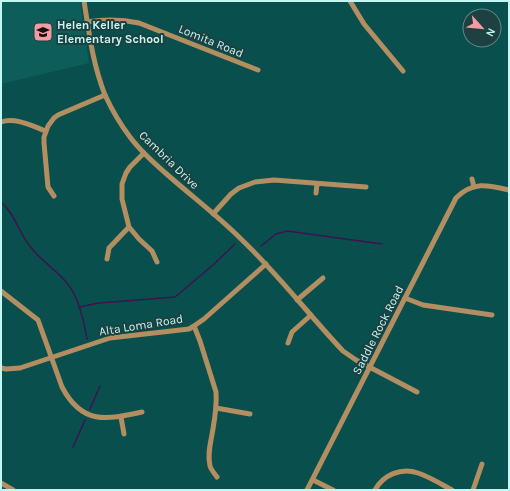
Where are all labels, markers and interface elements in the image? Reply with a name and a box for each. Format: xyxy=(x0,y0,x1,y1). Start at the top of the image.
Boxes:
north arrow xyxy=(462,8,502,48)
place label: Helen Keller Elementary School xyxy=(57,18,164,46)
school or university icon: Helen Keller Elementary School xyxy=(32,21,54,43)
street label: Lomita Road xyxy=(177,22,245,60)
text: N xyxy=(483,26,498,39)
street label: Cambria Drive xyxy=(136,128,202,192)
street label: Saddle Rock Road xyxy=(350,283,406,377)
street label: Alta Loma Road xyxy=(98,311,184,339)

